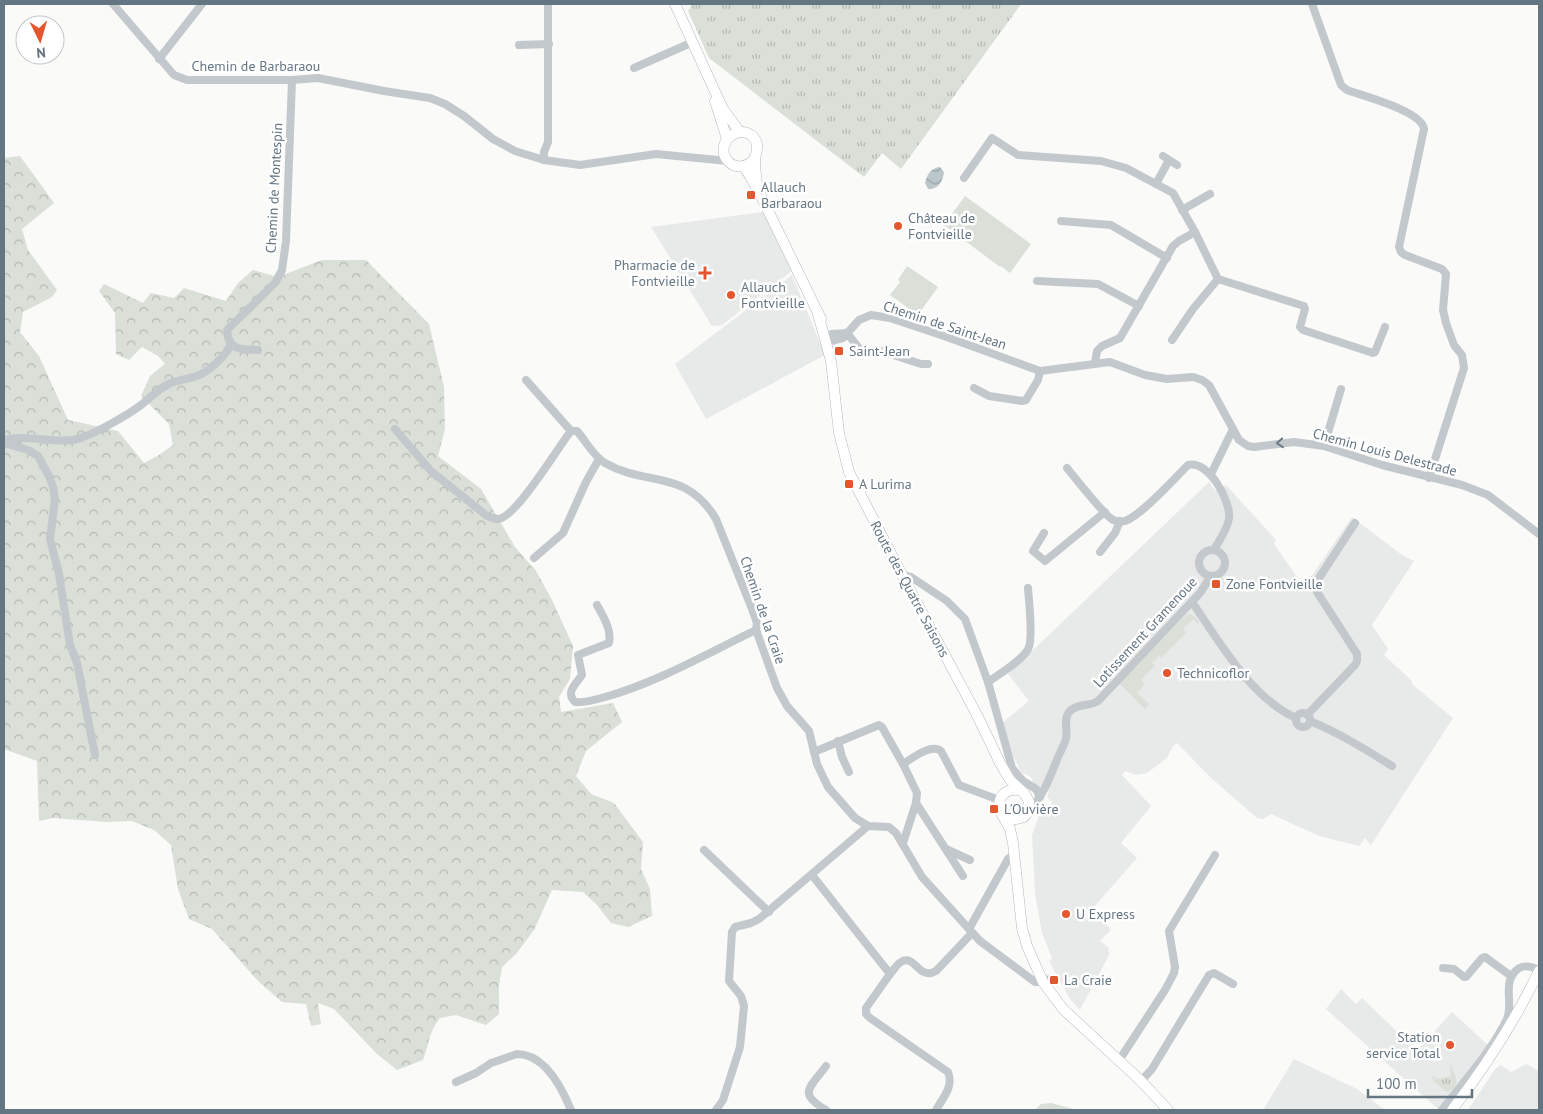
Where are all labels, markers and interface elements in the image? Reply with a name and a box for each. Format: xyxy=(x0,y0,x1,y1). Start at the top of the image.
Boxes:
north arrow xyxy=(15,15,65,65)
text: N xyxy=(36,44,47,62)
street label: Chemin de Barbaraou xyxy=(192,57,320,75)
street label: Chemin de Montespin xyxy=(262,122,286,254)
place label: Allauch Barbaraou xyxy=(761,178,822,212)
marker: Allauch Barbaraou xyxy=(745,189,757,201)
place label: Château de Fontvieille xyxy=(908,209,975,243)
marker: Château de Fontvieille xyxy=(892,220,904,232)
place label: Pharmacie de Fontvieille xyxy=(614,256,695,290)
marker: Pharmacie de Fontvieille xyxy=(699,267,711,279)
place label: Allauch Fontvieille xyxy=(741,278,805,312)
marker: Allauch Fontvieille xyxy=(725,289,737,301)
street label: Chemin de Saint-Jean xyxy=(881,297,1009,353)
place label: Saint-Jean xyxy=(849,343,910,359)
marker: Saint-Jean xyxy=(833,345,845,357)
street label: Chemin Louis Delestrade xyxy=(1311,424,1459,480)
one-way arrow xyxy=(1276,437,1284,448)
place label: A Lurima xyxy=(859,475,912,493)
marker: A Lurima xyxy=(843,478,855,490)
street label: Route des Quatre Saisons xyxy=(866,518,954,660)
street label: Chemin de la Craie xyxy=(736,554,790,666)
street label: Lotissement Gramenoue xyxy=(1089,573,1201,691)
place label: Zone Fontvieille xyxy=(1226,575,1323,593)
marker: Zone Fontvieille xyxy=(1210,578,1222,590)
place label: Technicoflor xyxy=(1177,664,1249,682)
marker: Technicoflor xyxy=(1161,667,1173,679)
place label: L'Ouvière xyxy=(1004,800,1059,818)
marker: L'Ouvière xyxy=(988,803,1000,815)
place label: U Express xyxy=(1076,905,1135,923)
marker: U Express xyxy=(1060,908,1072,920)
place label: La Craie xyxy=(1064,971,1112,989)
marker: La Craie xyxy=(1048,974,1060,986)
place label: Station service Total xyxy=(1366,1028,1440,1062)
marker: Station service Total xyxy=(1444,1039,1456,1051)
scale bar xyxy=(1368,1066,1472,1098)
text: 100 m xyxy=(1376,1074,1417,1093)

